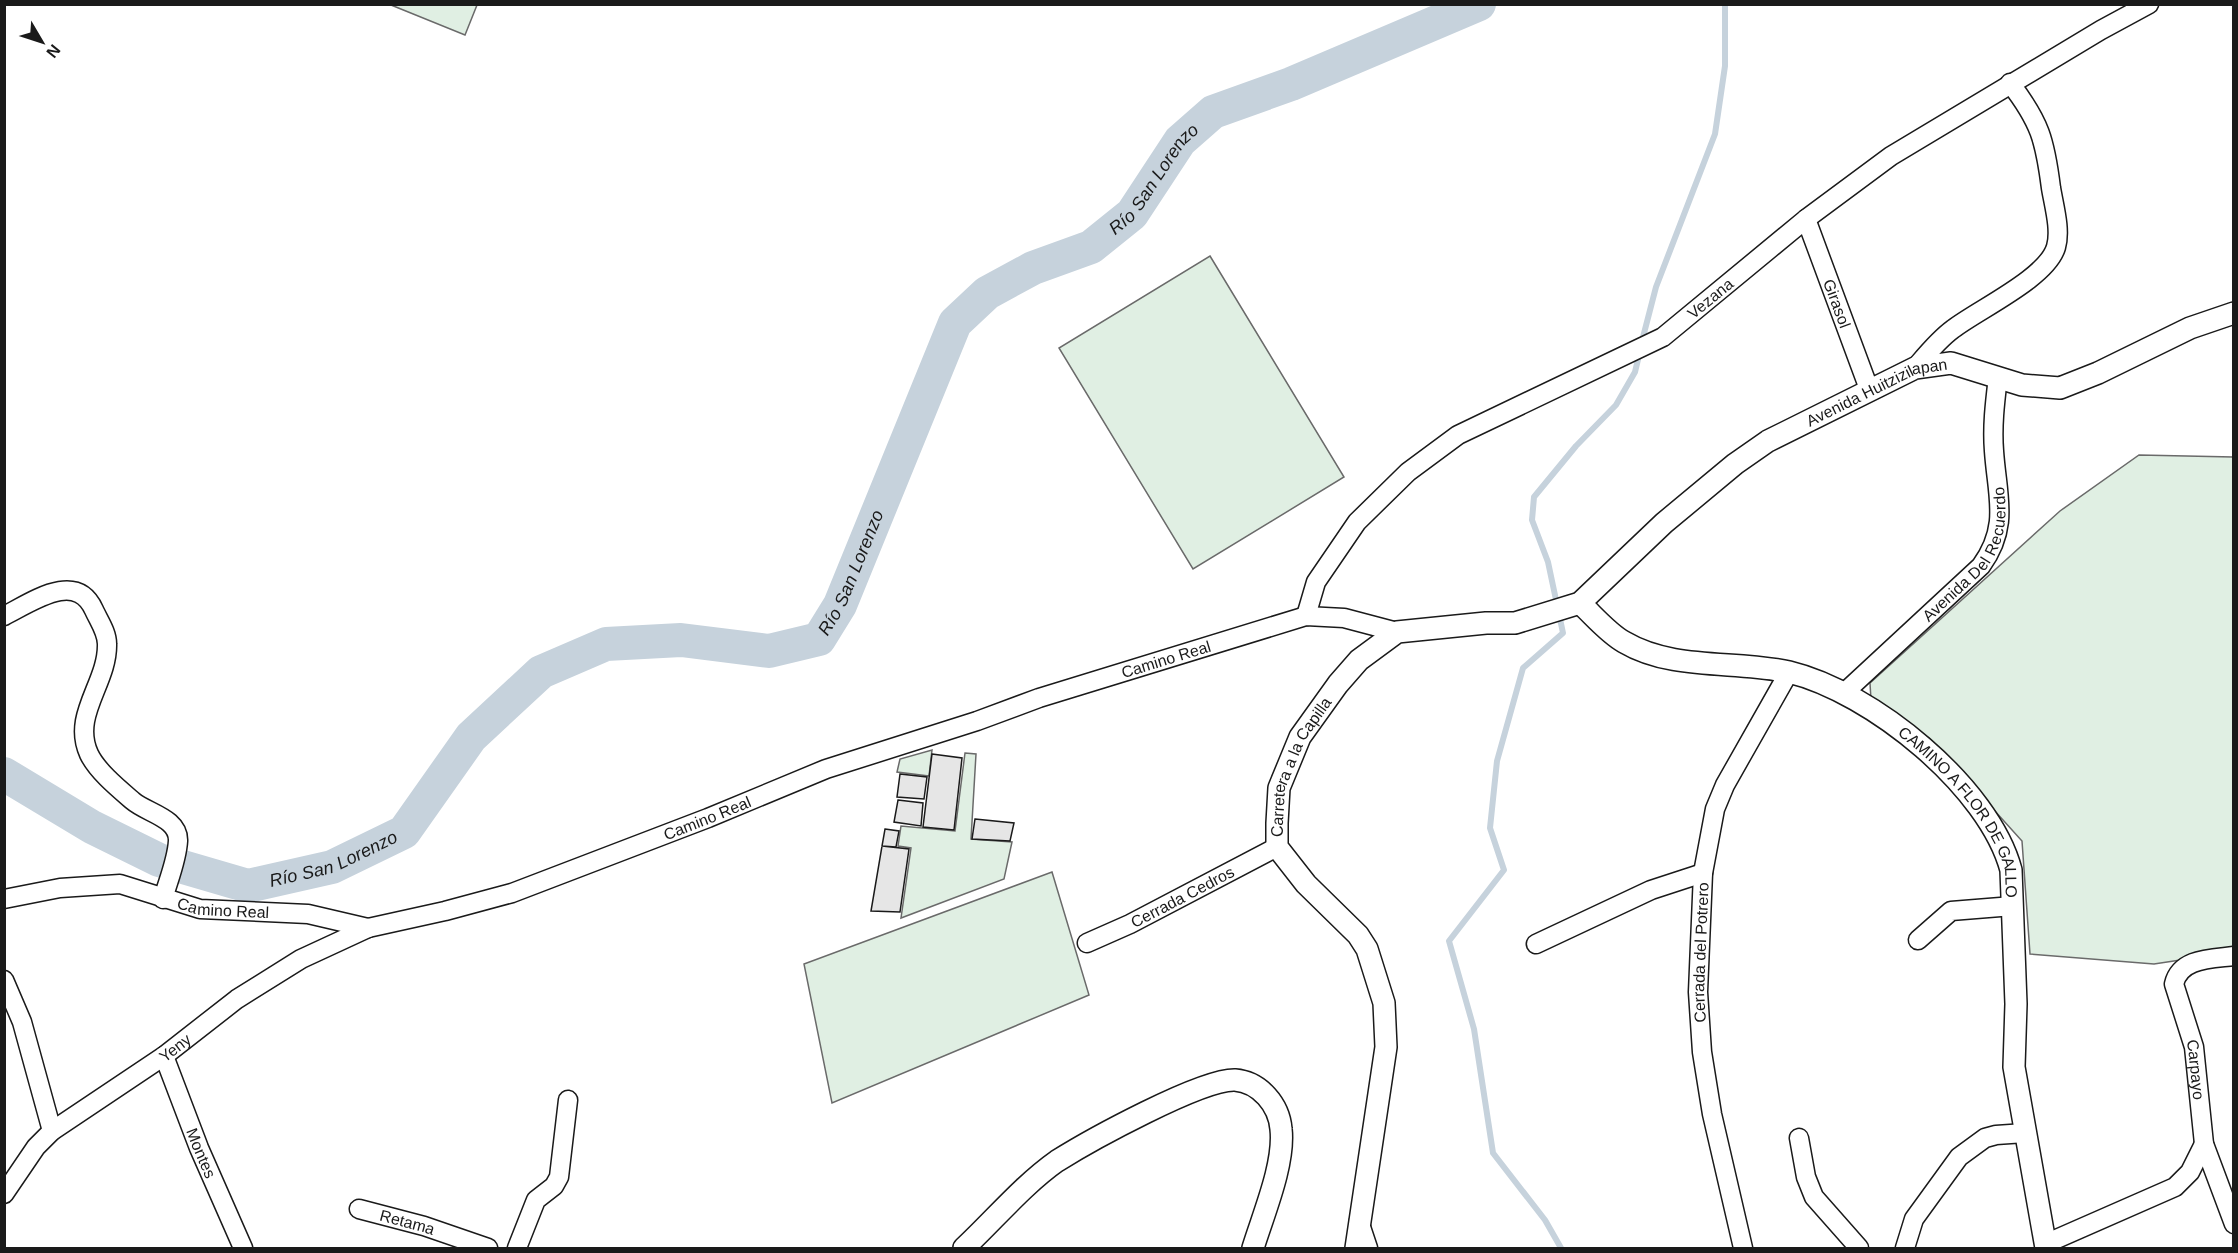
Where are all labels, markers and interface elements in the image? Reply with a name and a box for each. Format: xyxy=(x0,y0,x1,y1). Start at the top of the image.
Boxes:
north arrow xyxy=(12,12,72,72)
text: N xyxy=(43,41,64,61)
water label: Río San Lorenzo xyxy=(1105,120,1202,239)
street label: Vezana xyxy=(1684,275,1736,322)
street label: Girasol xyxy=(1820,277,1854,330)
street label: Avenida Huitzizilapan xyxy=(1803,355,1948,429)
street label: Avenida Del Recuerdo xyxy=(1919,486,2008,624)
water label: Río San Lorenzo xyxy=(814,507,888,639)
street label: Camino Real xyxy=(1119,637,1213,681)
street label: Carretera a la Capilla xyxy=(1268,694,1334,837)
street label: CAMINO A FLOR DE GALLO xyxy=(1896,723,2021,898)
street label: Camino Real xyxy=(661,793,753,843)
water label: Río San Lorenzo xyxy=(268,827,401,891)
street label: Cerrada Cedros xyxy=(1128,863,1237,931)
street label: Cerrada del Potrero xyxy=(1689,882,1711,1023)
street label: Camino Real xyxy=(175,894,270,921)
street label: Yeny xyxy=(156,1030,194,1065)
street label: Carpayo xyxy=(2184,1037,2208,1101)
street label: Montes xyxy=(184,1126,220,1181)
street label: Retama xyxy=(378,1206,437,1238)

